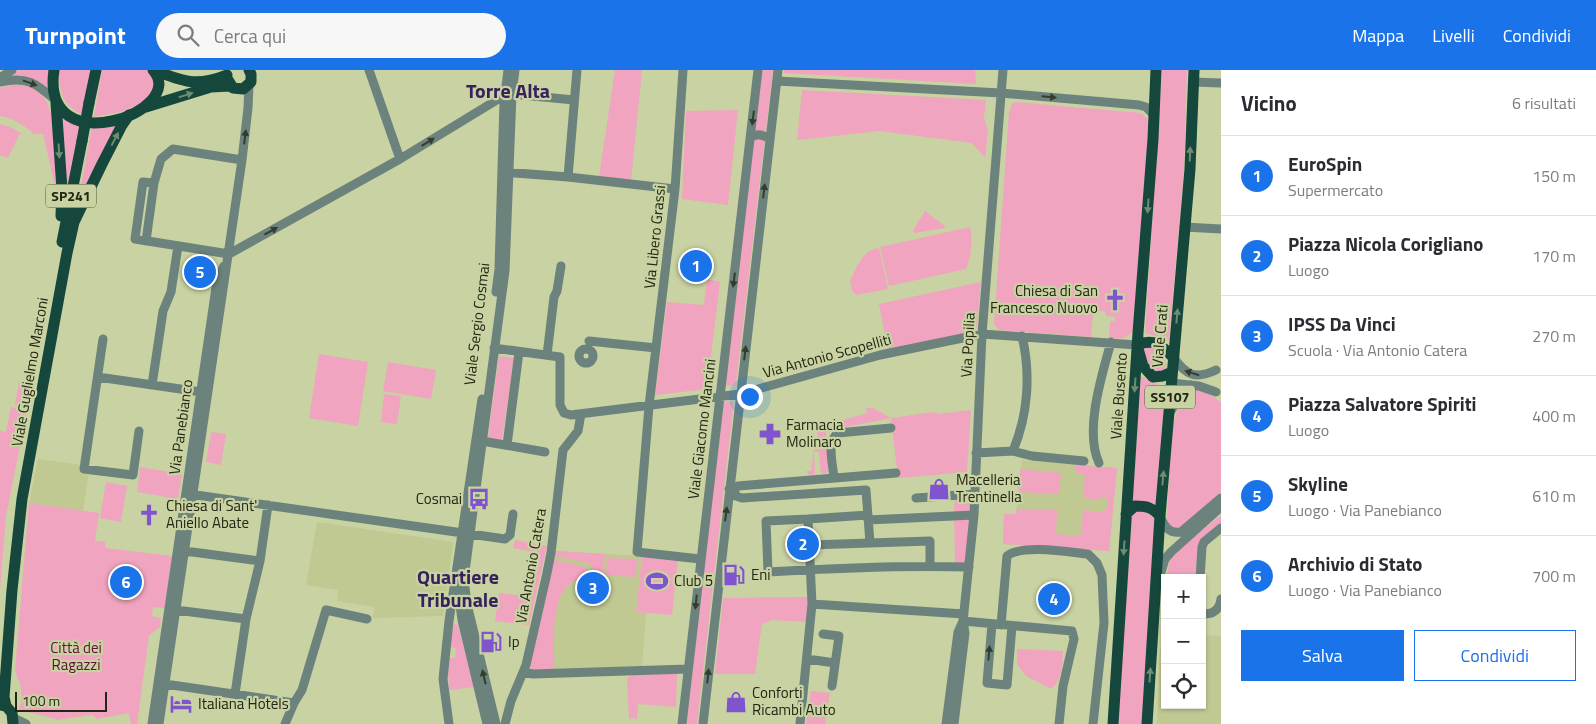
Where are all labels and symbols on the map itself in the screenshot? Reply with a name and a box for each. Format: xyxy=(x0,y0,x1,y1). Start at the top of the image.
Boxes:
district label: Torre Alta xyxy=(466,75,550,106)
one-way arrow xyxy=(23,79,38,87)
one-way arrow xyxy=(179,91,194,99)
one-way arrow xyxy=(1042,94,1058,102)
one-way arrow xyxy=(749,111,757,127)
one-way arrow xyxy=(241,129,249,145)
one-way arrow xyxy=(111,132,119,147)
one-way arrow xyxy=(421,137,434,146)
one-way arrow xyxy=(56,143,64,159)
one-way arrow xyxy=(1187,146,1195,162)
one-way arrow xyxy=(760,183,768,199)
road number: SP241 xyxy=(46,184,96,208)
street label: Via Libero Grassi xyxy=(638,184,671,290)
one-way arrow xyxy=(1144,198,1152,214)
one-way arrow xyxy=(264,226,278,235)
pin: 1 xyxy=(680,247,712,285)
pin: 5 xyxy=(184,253,216,291)
street label: Viale Sergio Cosmai xyxy=(458,261,495,386)
one-way arrow xyxy=(730,272,738,288)
place label: Chiesa di San Francesco Nuovo xyxy=(990,279,1098,319)
church icon: Chiesa di San Francesco Nuovo xyxy=(1102,287,1128,313)
street label: Viale Guglielmo Marconi xyxy=(5,295,54,448)
street label: Viale Crati xyxy=(1145,303,1174,368)
one-way arrow xyxy=(1173,308,1181,324)
street label: Via Popilia xyxy=(954,311,981,378)
street label: Via Antonio Scopelliti xyxy=(760,327,894,384)
one-way arrow xyxy=(741,344,749,360)
street label: Viale Busento xyxy=(1104,352,1133,440)
street label: Viale Giacomo Mancini xyxy=(681,357,722,501)
one-way arrow xyxy=(1184,368,1199,376)
street label: Via Panebianco xyxy=(162,378,199,476)
one-way arrow xyxy=(1130,378,1138,394)
your location xyxy=(737,384,763,410)
road number: SS107 xyxy=(1145,386,1195,408)
place label: Farmacia Molinaro xyxy=(786,413,844,453)
pharmacy icon: Farmacia Molinaro xyxy=(757,421,783,447)
place label: Macelleria Trentinella xyxy=(956,468,1022,508)
one-way arrow xyxy=(1159,470,1167,486)
shop icon: Macelleria Trentinella xyxy=(926,476,952,502)
bus stop icon: Cosmai xyxy=(466,486,492,512)
place label: Cosmai xyxy=(416,487,462,510)
place label: Chiesa di Sant' Aniello Abate xyxy=(166,494,257,534)
church icon: Chiesa di Sant' Aniello Abate xyxy=(136,502,162,528)
street label: Via Antonio Catera xyxy=(509,506,552,625)
one-way arrow xyxy=(722,506,730,522)
pin: 2 xyxy=(787,525,819,563)
one-way arrow xyxy=(1120,540,1128,556)
district label: Quartiere Tribunale xyxy=(417,561,499,615)
fuel station icon: Eni xyxy=(721,562,747,588)
pin: 6 xyxy=(110,563,142,601)
place label: Eni xyxy=(751,563,771,586)
sports icon: Club 5 xyxy=(644,568,670,594)
pin: 3 xyxy=(577,569,609,607)
place label: Club 5 xyxy=(674,569,713,592)
pin: 4 xyxy=(1038,580,1070,618)
one-way arrow xyxy=(691,594,699,610)
fuel station icon: Ip xyxy=(478,629,504,655)
place label: Ip xyxy=(508,630,520,653)
park label: Città dei Ragazzi xyxy=(50,636,102,676)
one-way arrow xyxy=(986,645,994,661)
one-way arrow xyxy=(704,667,712,683)
one-way arrow xyxy=(1147,667,1155,683)
one-way arrow xyxy=(480,669,488,684)
place label: Conforti Ricambi Auto xyxy=(752,681,836,721)
scale bar xyxy=(15,689,108,712)
shop icon: Conforti Ricambi Auto xyxy=(723,689,749,715)
hotel icon: Italiana Hotels xyxy=(168,691,194,717)
place label: Italiana Hotels xyxy=(198,692,289,715)

